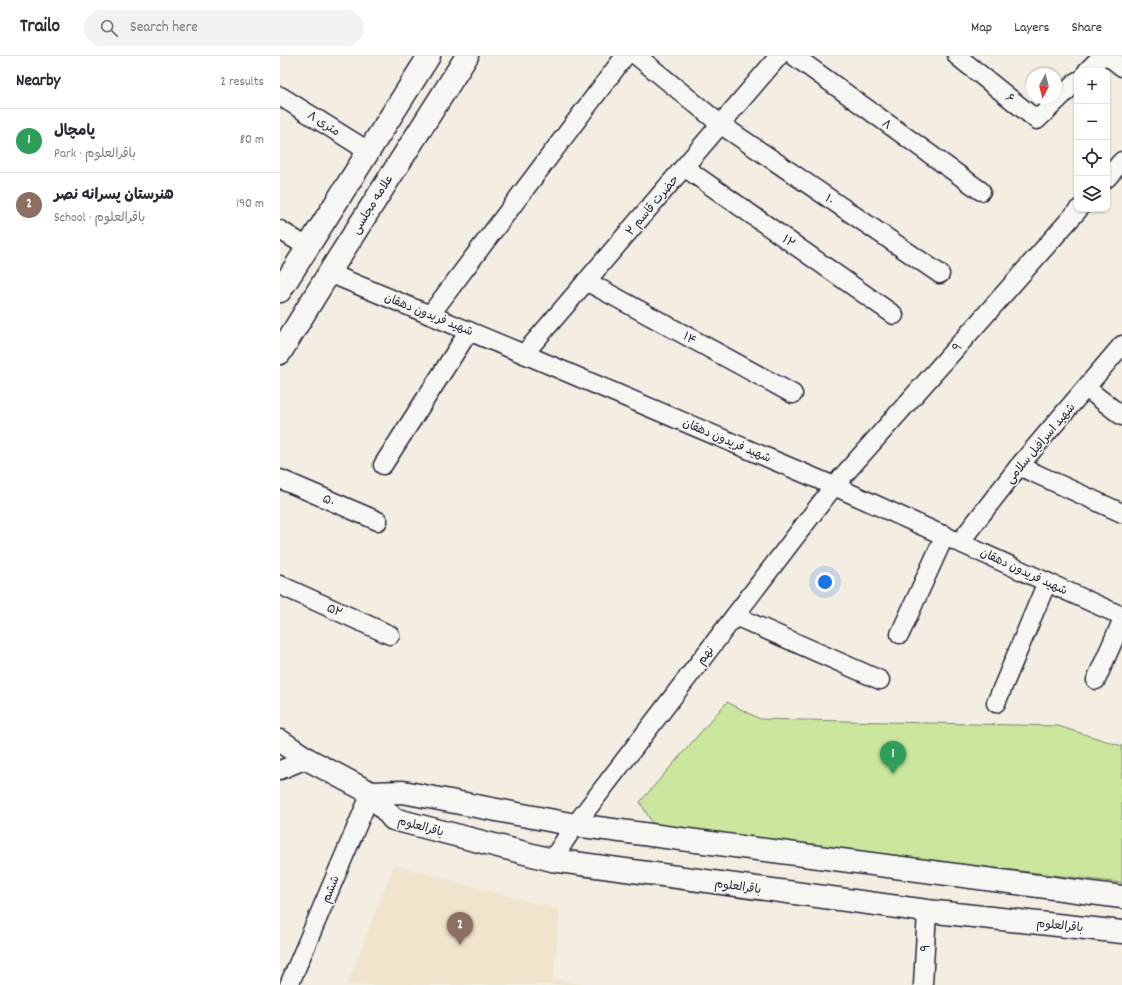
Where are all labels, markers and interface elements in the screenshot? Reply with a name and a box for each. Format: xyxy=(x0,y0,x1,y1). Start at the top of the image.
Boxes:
search box xyxy=(84,10,364,46)
text: Trailo xyxy=(20,14,60,41)
icon: search xyxy=(98,17,120,39)
text: Search here xyxy=(130,17,198,39)
text: Map xyxy=(971,18,992,38)
text: Layers xyxy=(1014,18,1049,38)
text: Share xyxy=(1071,18,1102,38)
north arrow xyxy=(1026,68,1062,104)
map controls xyxy=(1074,68,1110,212)
button: + xyxy=(1074,68,1110,104)
text: Nearby xyxy=(16,70,60,94)
text: 2 results xyxy=(220,73,264,92)
street label: ۶ xyxy=(1001,90,1017,108)
button: − xyxy=(1074,104,1110,140)
street label: ۸ متری xyxy=(304,108,343,141)
street label: ۸ xyxy=(878,116,895,135)
text: پامچال xyxy=(54,121,95,143)
text: 1 xyxy=(28,131,30,150)
text: 80 m xyxy=(240,131,264,150)
button: locate xyxy=(1074,140,1110,176)
text: Park · باقرالعلوم xyxy=(54,145,136,164)
street label: علامه مجلسی xyxy=(348,172,398,238)
street label: ۲ حضرت قاسم xyxy=(623,172,684,240)
button: layers xyxy=(1074,176,1110,212)
text: هنرستان پسرانه نصر xyxy=(54,185,174,207)
street label: ۱۰ xyxy=(821,191,837,210)
text: 2 xyxy=(26,195,32,214)
text: 190 m xyxy=(236,195,264,214)
text: School · باقرالعلوم xyxy=(54,209,145,228)
street label: ۱۲ xyxy=(778,232,798,253)
street label: شهید فریدون دهقان xyxy=(381,290,475,341)
street label: ۱۴ xyxy=(679,329,699,350)
street label: ۹ xyxy=(949,340,967,357)
street label: شهید اسرافیل سلامی xyxy=(1002,400,1080,488)
street label: شهید فریدون دهقان xyxy=(680,415,773,468)
street label: ۵۰ xyxy=(319,491,337,512)
street label: شهید فریدون دهقان xyxy=(977,545,1070,600)
your location xyxy=(815,572,835,592)
street label: ۵۲ xyxy=(324,600,345,622)
street label: نهم xyxy=(694,643,719,669)
pin: 1 xyxy=(880,741,906,774)
street label: باقرالعلوم xyxy=(396,813,445,842)
street label: ششم xyxy=(318,873,345,906)
street label: باقرالعلوم xyxy=(713,876,762,899)
pin: 2 xyxy=(447,912,473,945)
street label: باقرالعلوم xyxy=(1036,916,1084,937)
street label: ۹ xyxy=(918,944,935,952)

